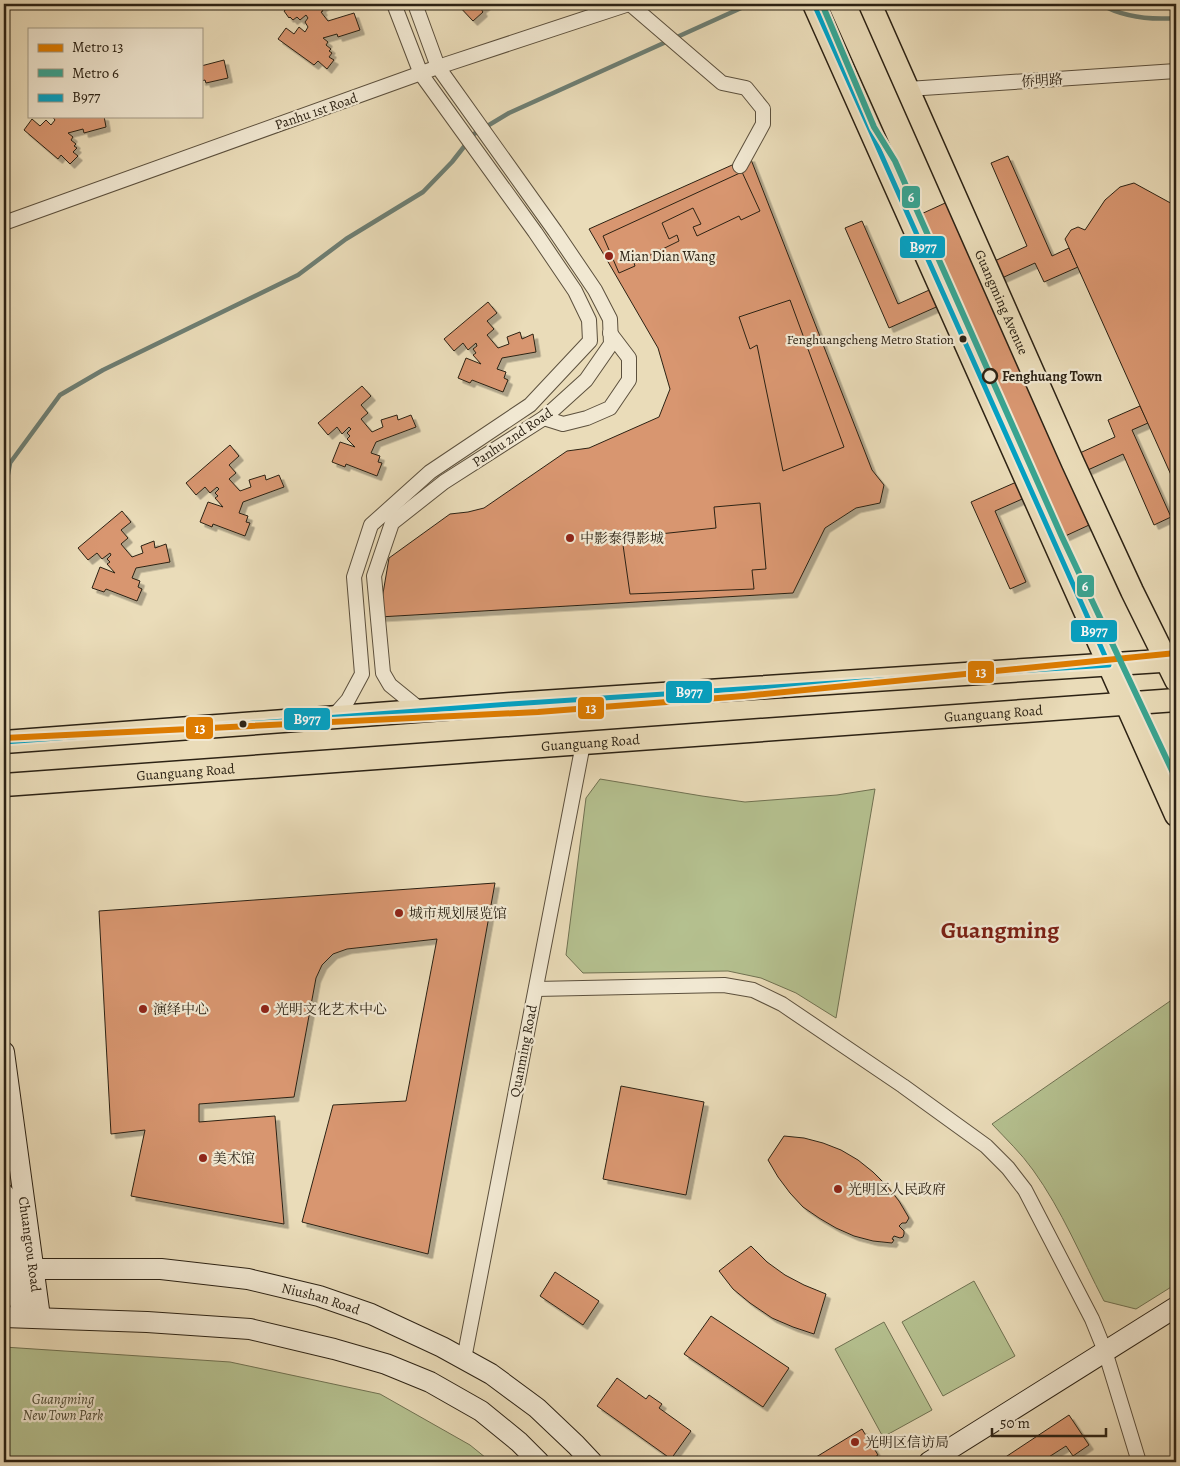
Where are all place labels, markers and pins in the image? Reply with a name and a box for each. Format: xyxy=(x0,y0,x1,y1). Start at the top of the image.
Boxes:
place label: Mian Dian Wang xyxy=(619,247,716,266)
marker: Mian Dian Wang xyxy=(603,250,615,262)
place label: Fenghuangcheng Metro Station xyxy=(787,331,954,348)
marker: Fenghuangcheng Metro Station xyxy=(958,334,968,344)
place label: Fenghuang Town xyxy=(1002,367,1102,386)
marker: Fenghuang Town xyxy=(982,368,998,384)
place label: 中影泰得影城 xyxy=(580,529,664,548)
marker: 中影泰得影城 xyxy=(564,532,576,544)
unlabelled marker xyxy=(238,719,248,729)
place label: 城市规划展览馆 xyxy=(409,904,507,923)
marker: 城市规划展览馆 xyxy=(393,907,405,919)
place label: 演绎中心 xyxy=(153,1000,209,1019)
place label: 光明文化艺术中心 xyxy=(275,1000,387,1019)
marker: 演绎中心 xyxy=(137,1003,149,1015)
marker: 光明文化艺术中心 xyxy=(259,1003,271,1015)
place label: 美术馆 xyxy=(213,1149,255,1168)
marker: 美术馆 xyxy=(197,1152,209,1164)
place label: 光明区人民政府 xyxy=(848,1180,946,1199)
marker: 光明区人民政府 xyxy=(832,1183,844,1195)
place label: 光明区信访局 xyxy=(865,1433,949,1452)
marker: 光明区信访局 xyxy=(849,1436,861,1448)

